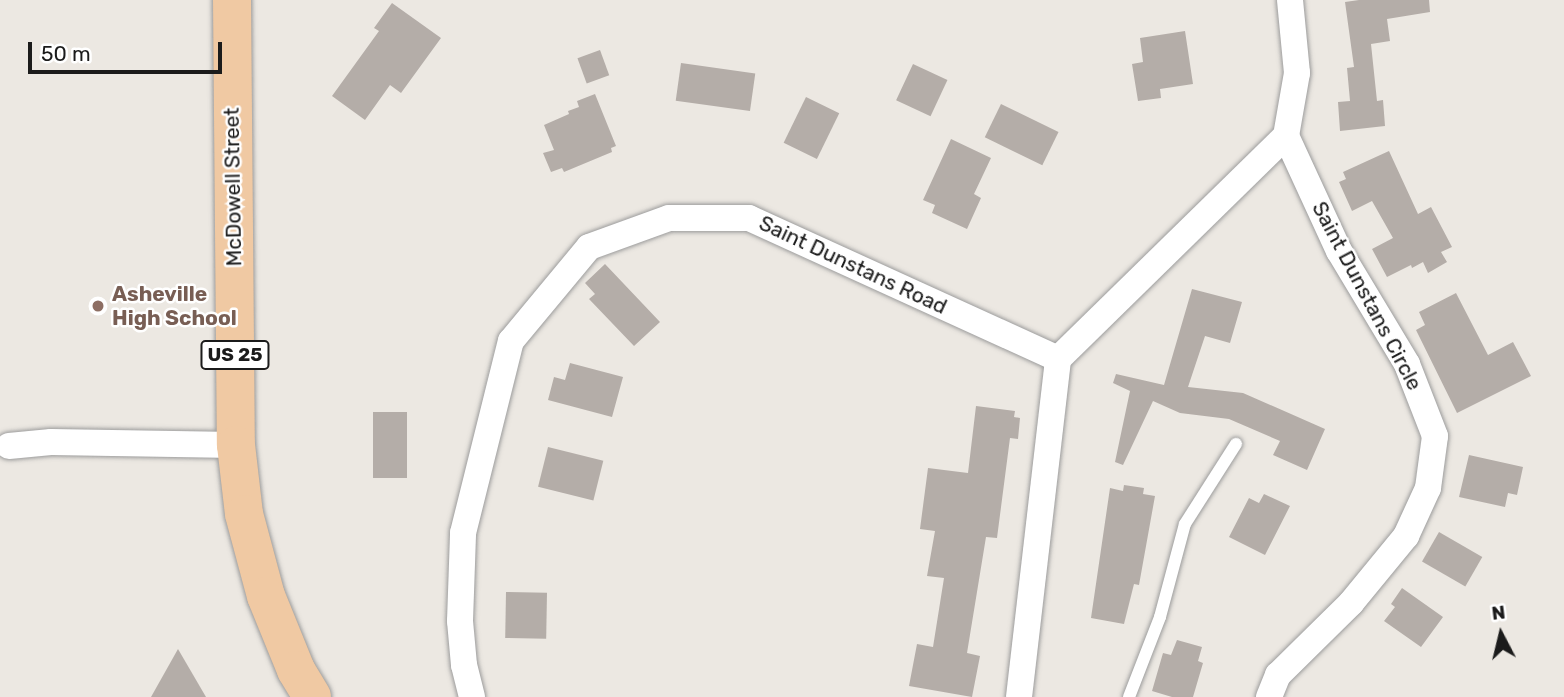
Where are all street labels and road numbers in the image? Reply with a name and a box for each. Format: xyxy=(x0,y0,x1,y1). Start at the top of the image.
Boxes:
street label: McDowell Street xyxy=(219,107,247,267)
street label: Saint Dunstans Circle xyxy=(1307,197,1427,395)
street label: Saint Dunstans Road xyxy=(755,210,951,320)
road number: US 25 xyxy=(200,340,270,370)

